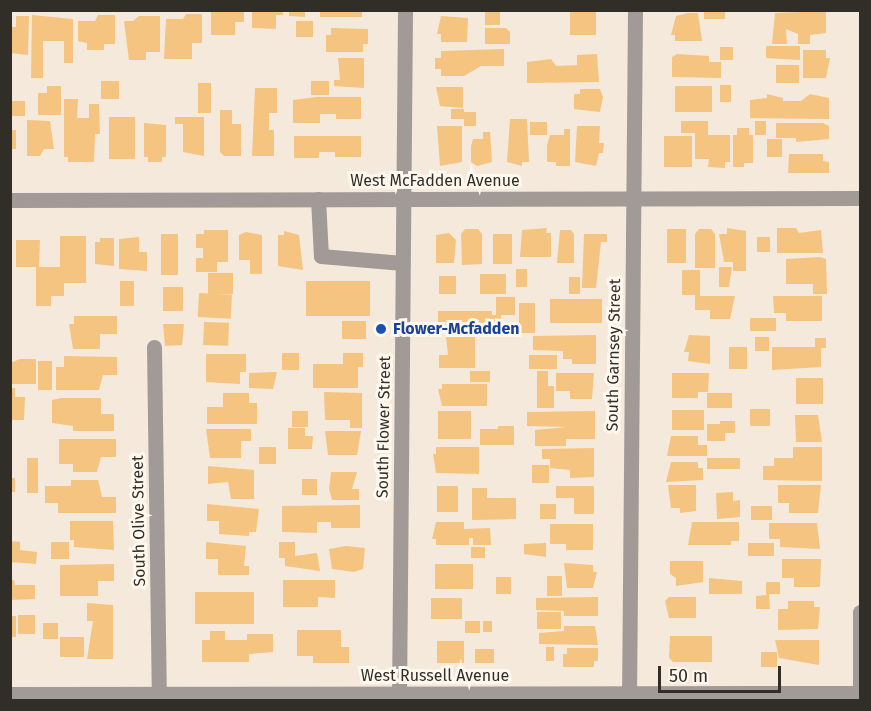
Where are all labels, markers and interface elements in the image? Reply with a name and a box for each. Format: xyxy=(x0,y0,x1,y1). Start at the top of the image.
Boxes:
street label: West McFadden Avenue xyxy=(350,171,520,191)
street label: South Garnsey Street xyxy=(603,278,625,432)
place label: Flower-Mcfadden xyxy=(393,319,520,339)
marker: Flower-Mcfadden xyxy=(374,322,388,336)
street label: South Flower Street xyxy=(373,356,395,498)
street label: South Olive Street xyxy=(128,455,150,587)
scale bar xyxy=(661,654,784,692)
text: 50 m xyxy=(669,665,708,687)
street label: West Russell Avenue xyxy=(361,666,509,686)

